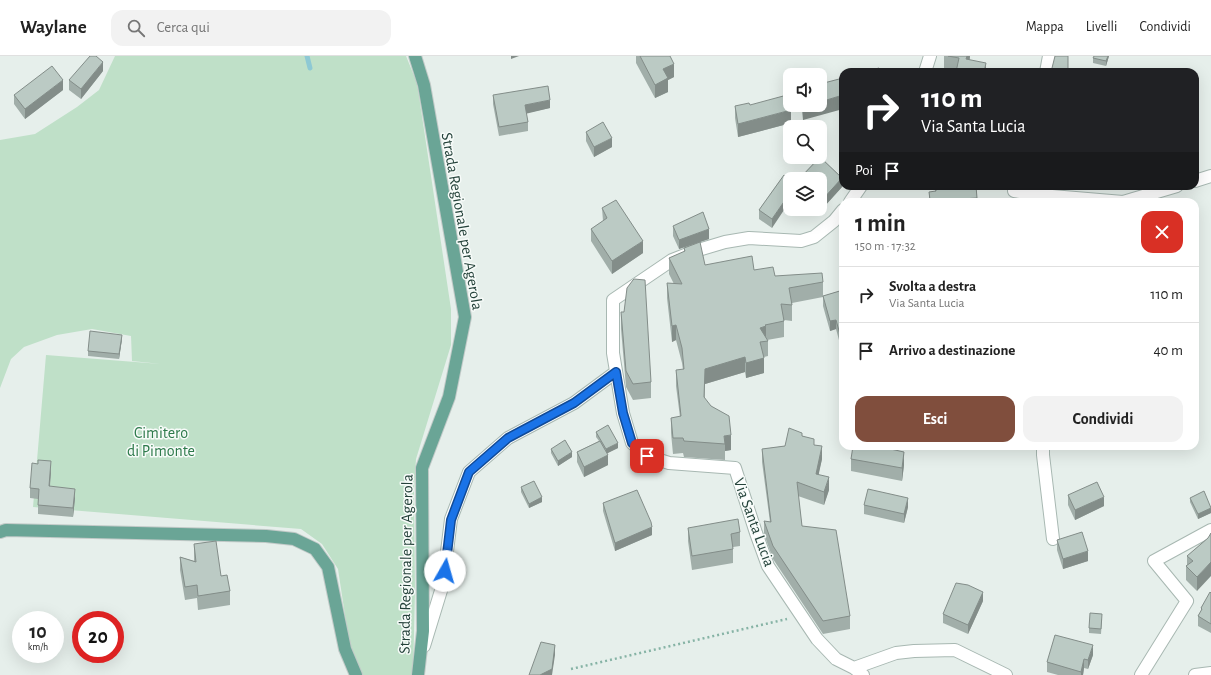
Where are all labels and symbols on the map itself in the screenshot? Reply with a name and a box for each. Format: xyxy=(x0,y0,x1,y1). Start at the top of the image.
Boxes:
street label: Strada Regionale per Agerola xyxy=(439,131,486,311)
park label: Cimitero di Pimonte xyxy=(127,425,195,459)
pin xyxy=(630,439,664,473)
street label: Strada Regionale per Agerola xyxy=(396,474,416,654)
street label: Via Santa Lucia xyxy=(731,476,777,569)
position arrow xyxy=(424,550,466,592)
speed limit sign: 20 xyxy=(72,611,124,663)

